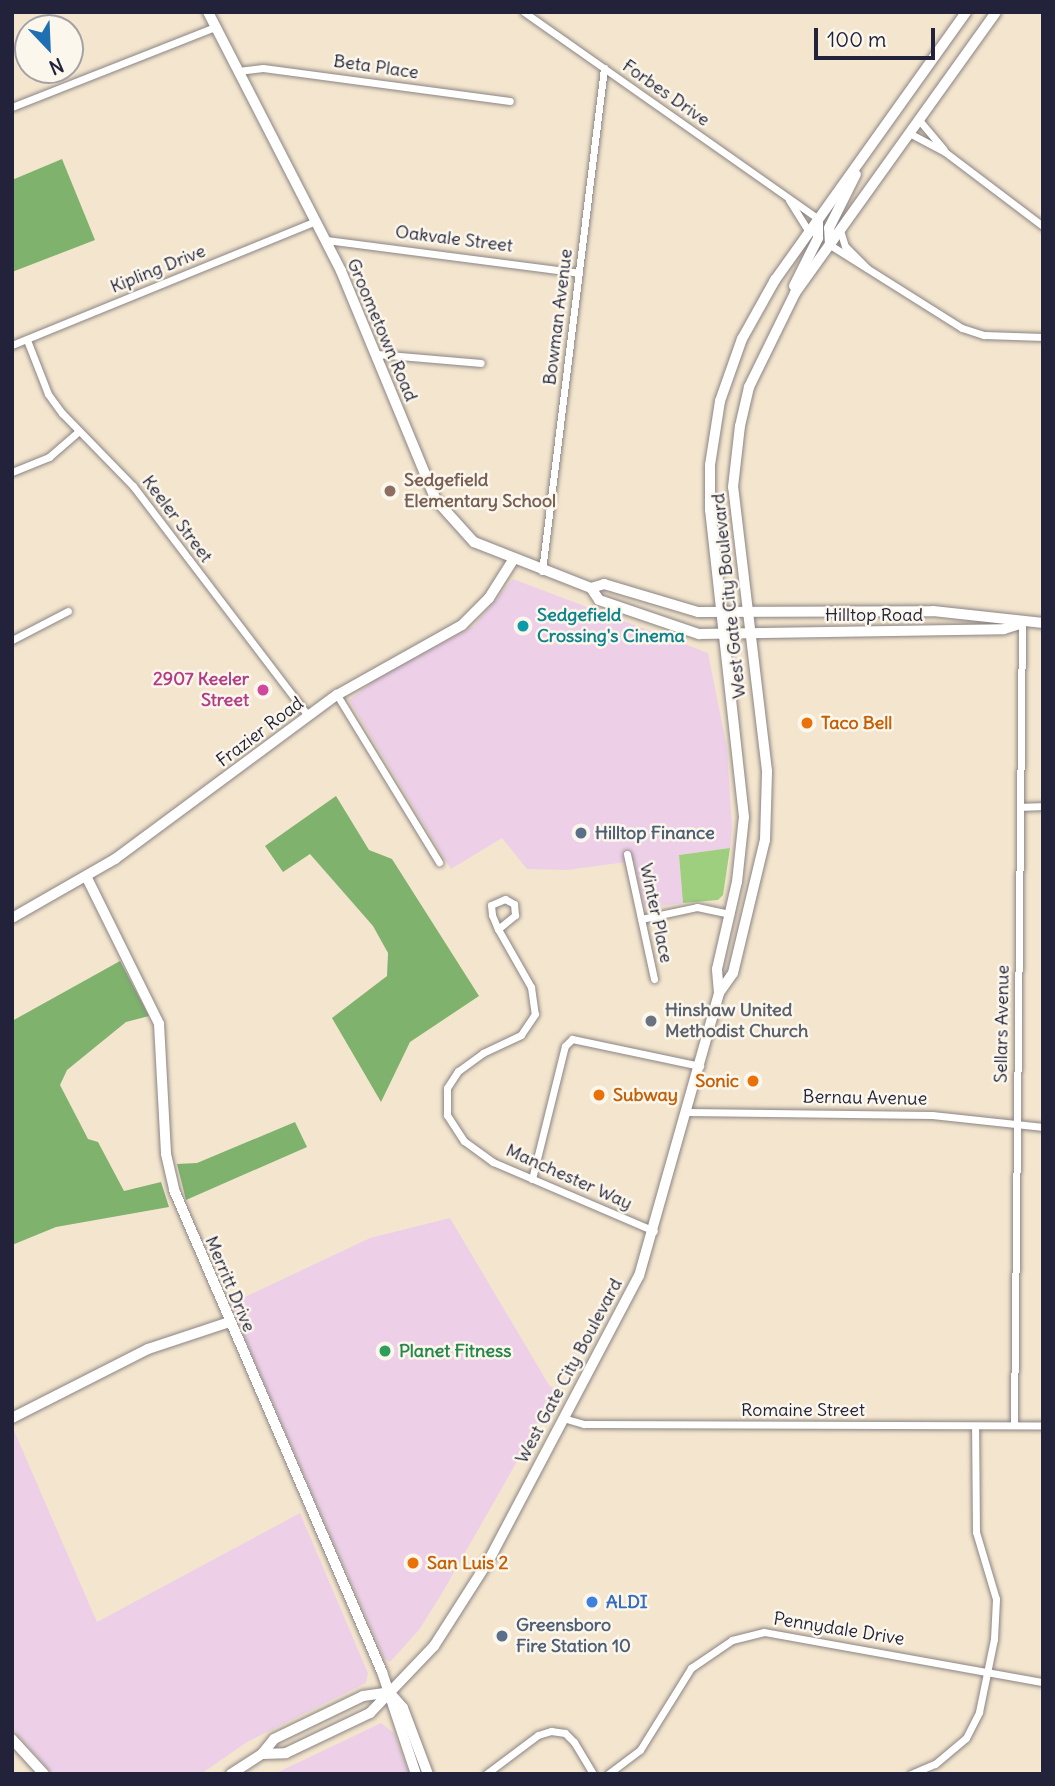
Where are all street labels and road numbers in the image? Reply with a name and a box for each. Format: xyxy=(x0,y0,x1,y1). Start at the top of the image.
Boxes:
street label: Beta Place xyxy=(332,50,420,84)
street label: Forbes Drive xyxy=(618,55,714,131)
street label: Oakvale Street xyxy=(394,221,514,257)
street label: Kipling Drive xyxy=(107,240,209,298)
street label: Bowman Avenue xyxy=(539,248,577,386)
street label: Groometown Road xyxy=(342,255,422,405)
street label: Keeler Street xyxy=(137,471,217,567)
street label: West Gate City Boulevard xyxy=(707,492,751,700)
street label: Hilltop Road xyxy=(825,604,923,626)
street label: Frazier Road xyxy=(212,692,308,772)
street label: Winter Place xyxy=(635,861,677,965)
street label: Sellars Avenue xyxy=(990,965,1014,1083)
street label: Bernau Avenue xyxy=(803,1086,927,1110)
street label: Manchester Way xyxy=(502,1139,636,1215)
street label: Merritt Drive xyxy=(200,1233,260,1335)
street label: West Gate City Boulevard xyxy=(511,1275,627,1467)
street label: Romaine Street xyxy=(741,1399,865,1421)
street label: Pennydale Drive xyxy=(772,1608,906,1650)

